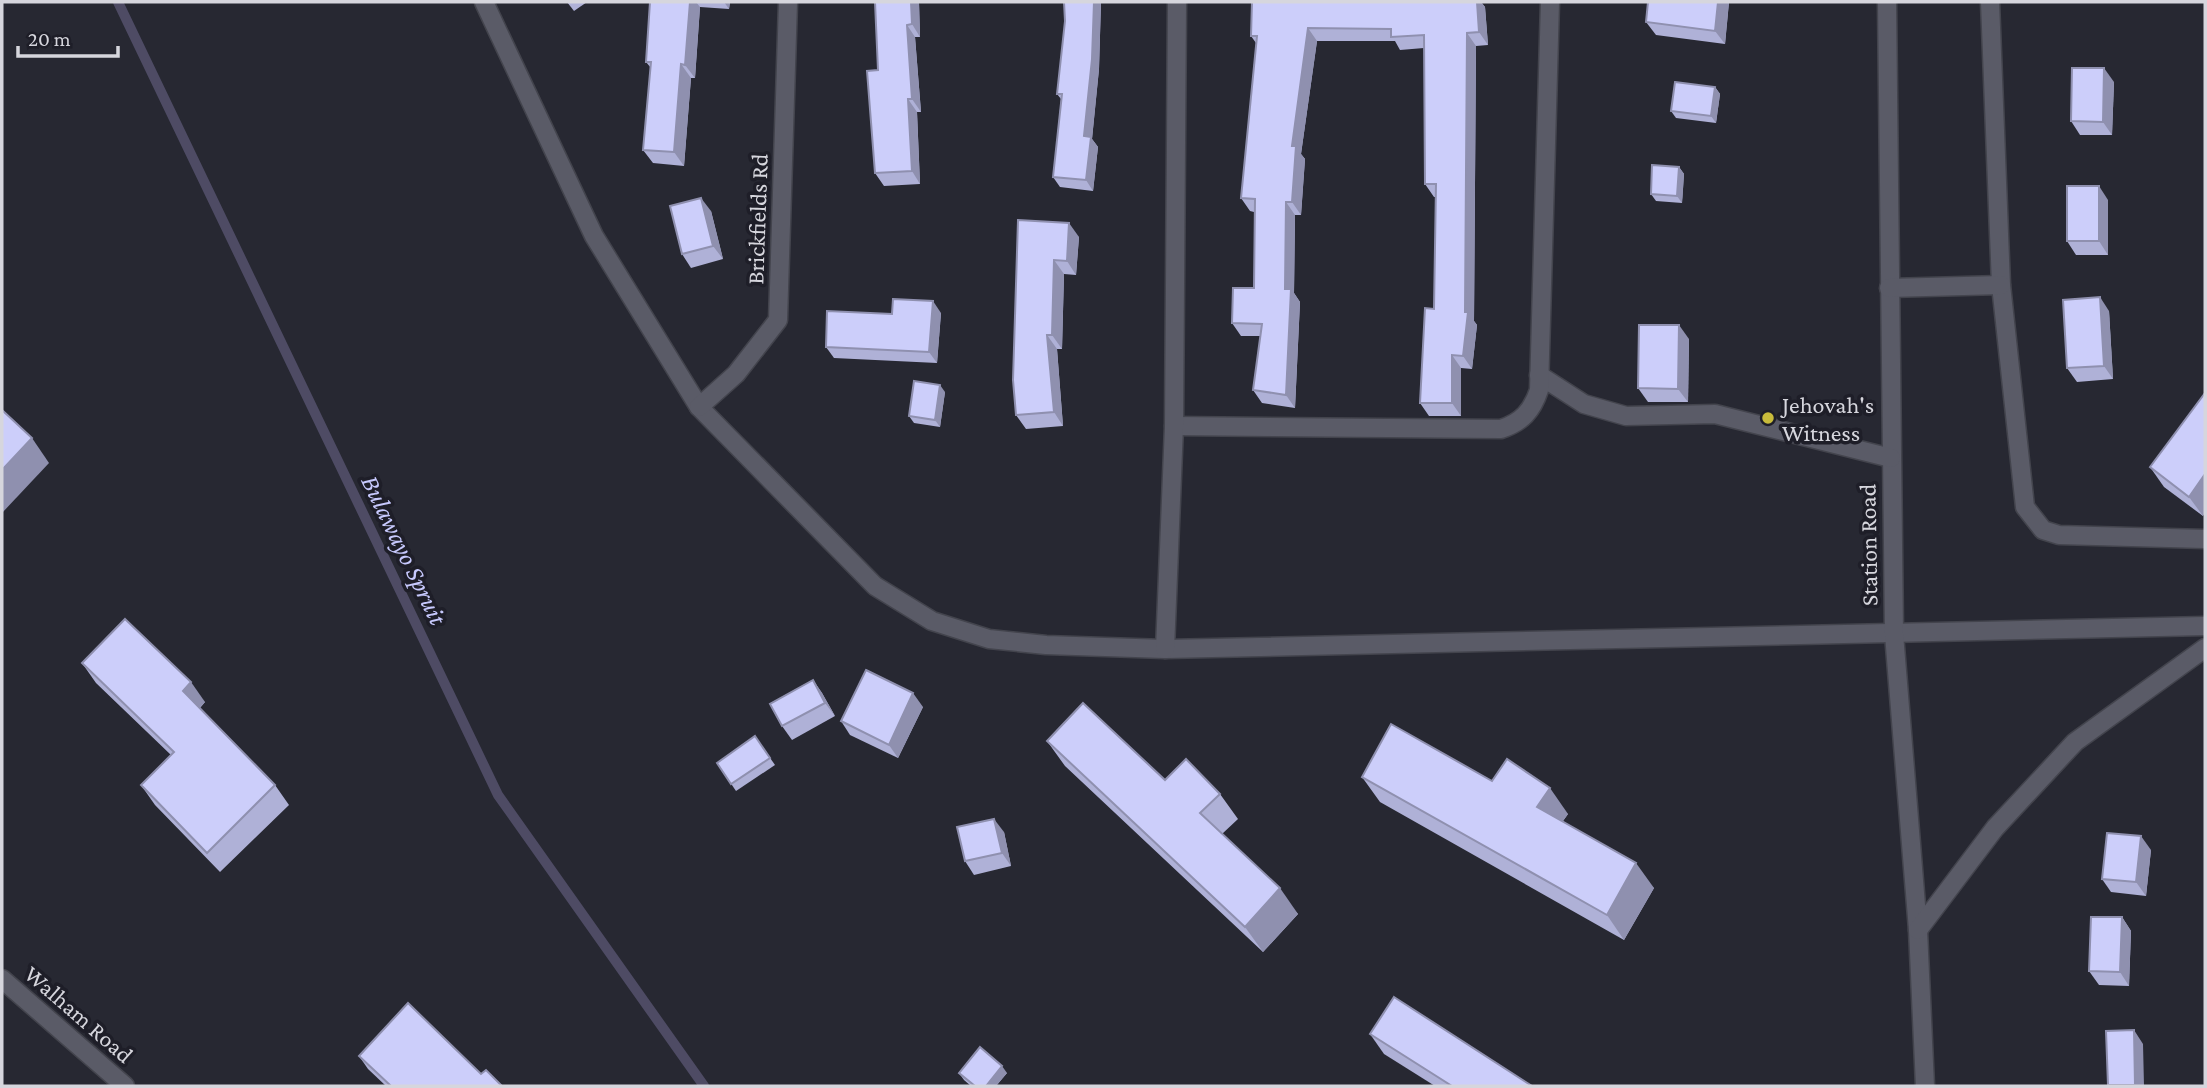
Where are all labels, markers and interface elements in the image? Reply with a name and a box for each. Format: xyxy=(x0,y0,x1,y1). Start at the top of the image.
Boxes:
scale bar xyxy=(18,14,117,58)
text: 20 m xyxy=(28,27,71,51)
street label: Brickfields Rd xyxy=(741,153,773,285)
place label: Jehovah's Witness xyxy=(1780,391,1874,446)
marker: Jehovah's Witness xyxy=(1760,410,1776,426)
water label: Bulawayo Spruit xyxy=(355,470,453,630)
street label: Station Road xyxy=(1853,483,1883,606)
street label: Walham Road xyxy=(19,960,139,1069)

